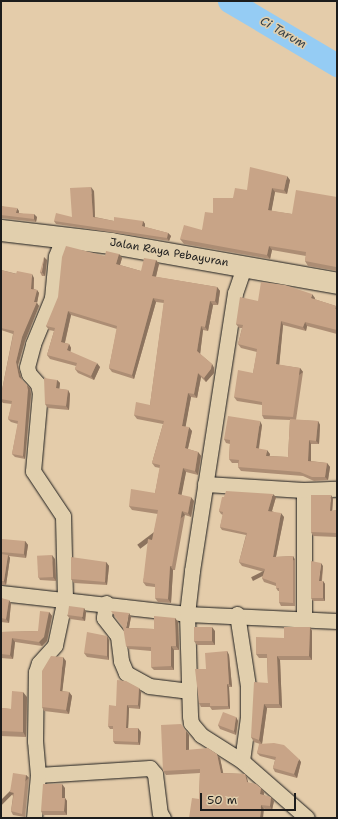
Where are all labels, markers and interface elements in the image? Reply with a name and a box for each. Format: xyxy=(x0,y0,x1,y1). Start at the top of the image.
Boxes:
water label: Ci Tarum xyxy=(257,14,309,52)
street label: Jalan Raya Pebayuran xyxy=(109,236,229,270)
scale bar xyxy=(202,785,298,811)
text: 50 m xyxy=(207,792,237,808)

